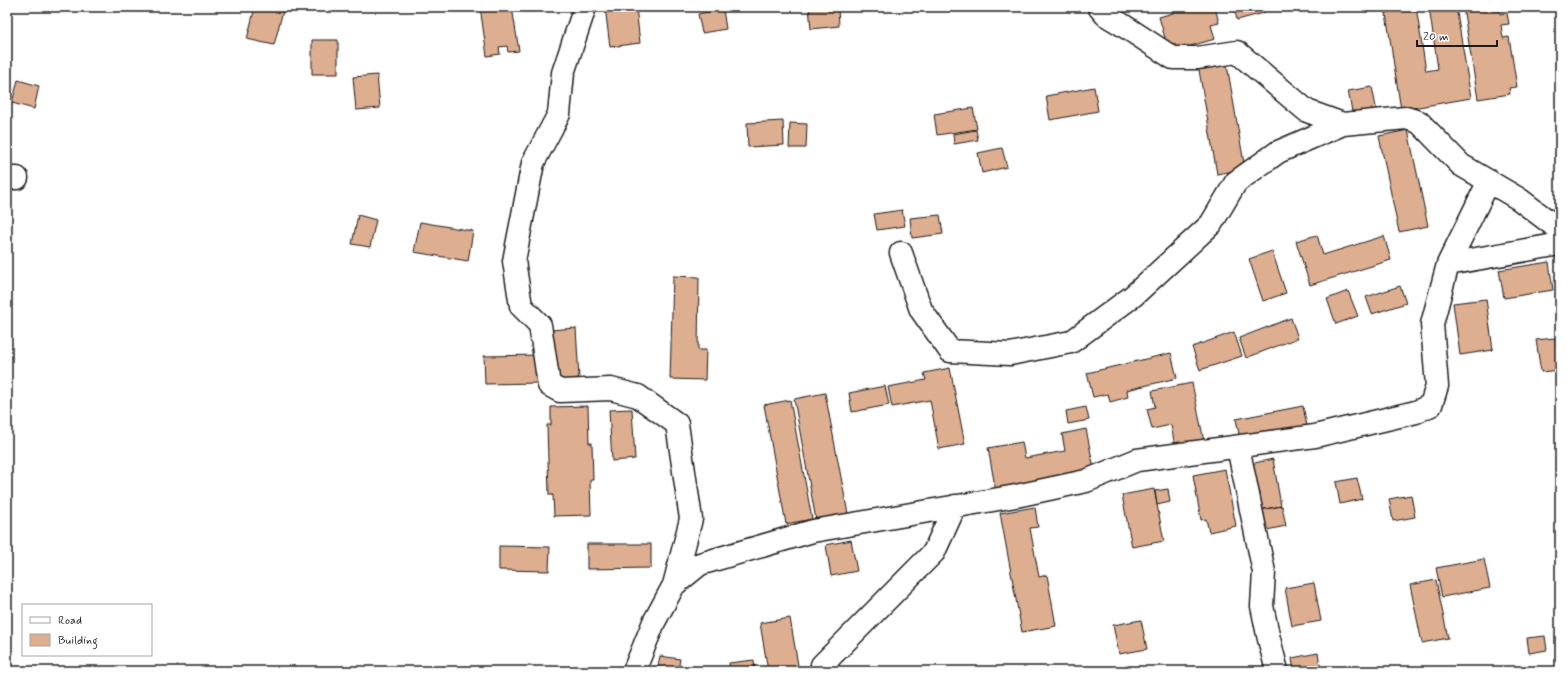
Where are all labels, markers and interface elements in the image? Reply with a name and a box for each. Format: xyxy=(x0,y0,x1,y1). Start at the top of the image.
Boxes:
scale bar xyxy=(1417,22,1497,48)
text: 20 m xyxy=(1423,29,1449,45)
legend xyxy=(22,604,152,656)
text: Road xyxy=(58,613,82,629)
text: Building xyxy=(58,633,98,650)

